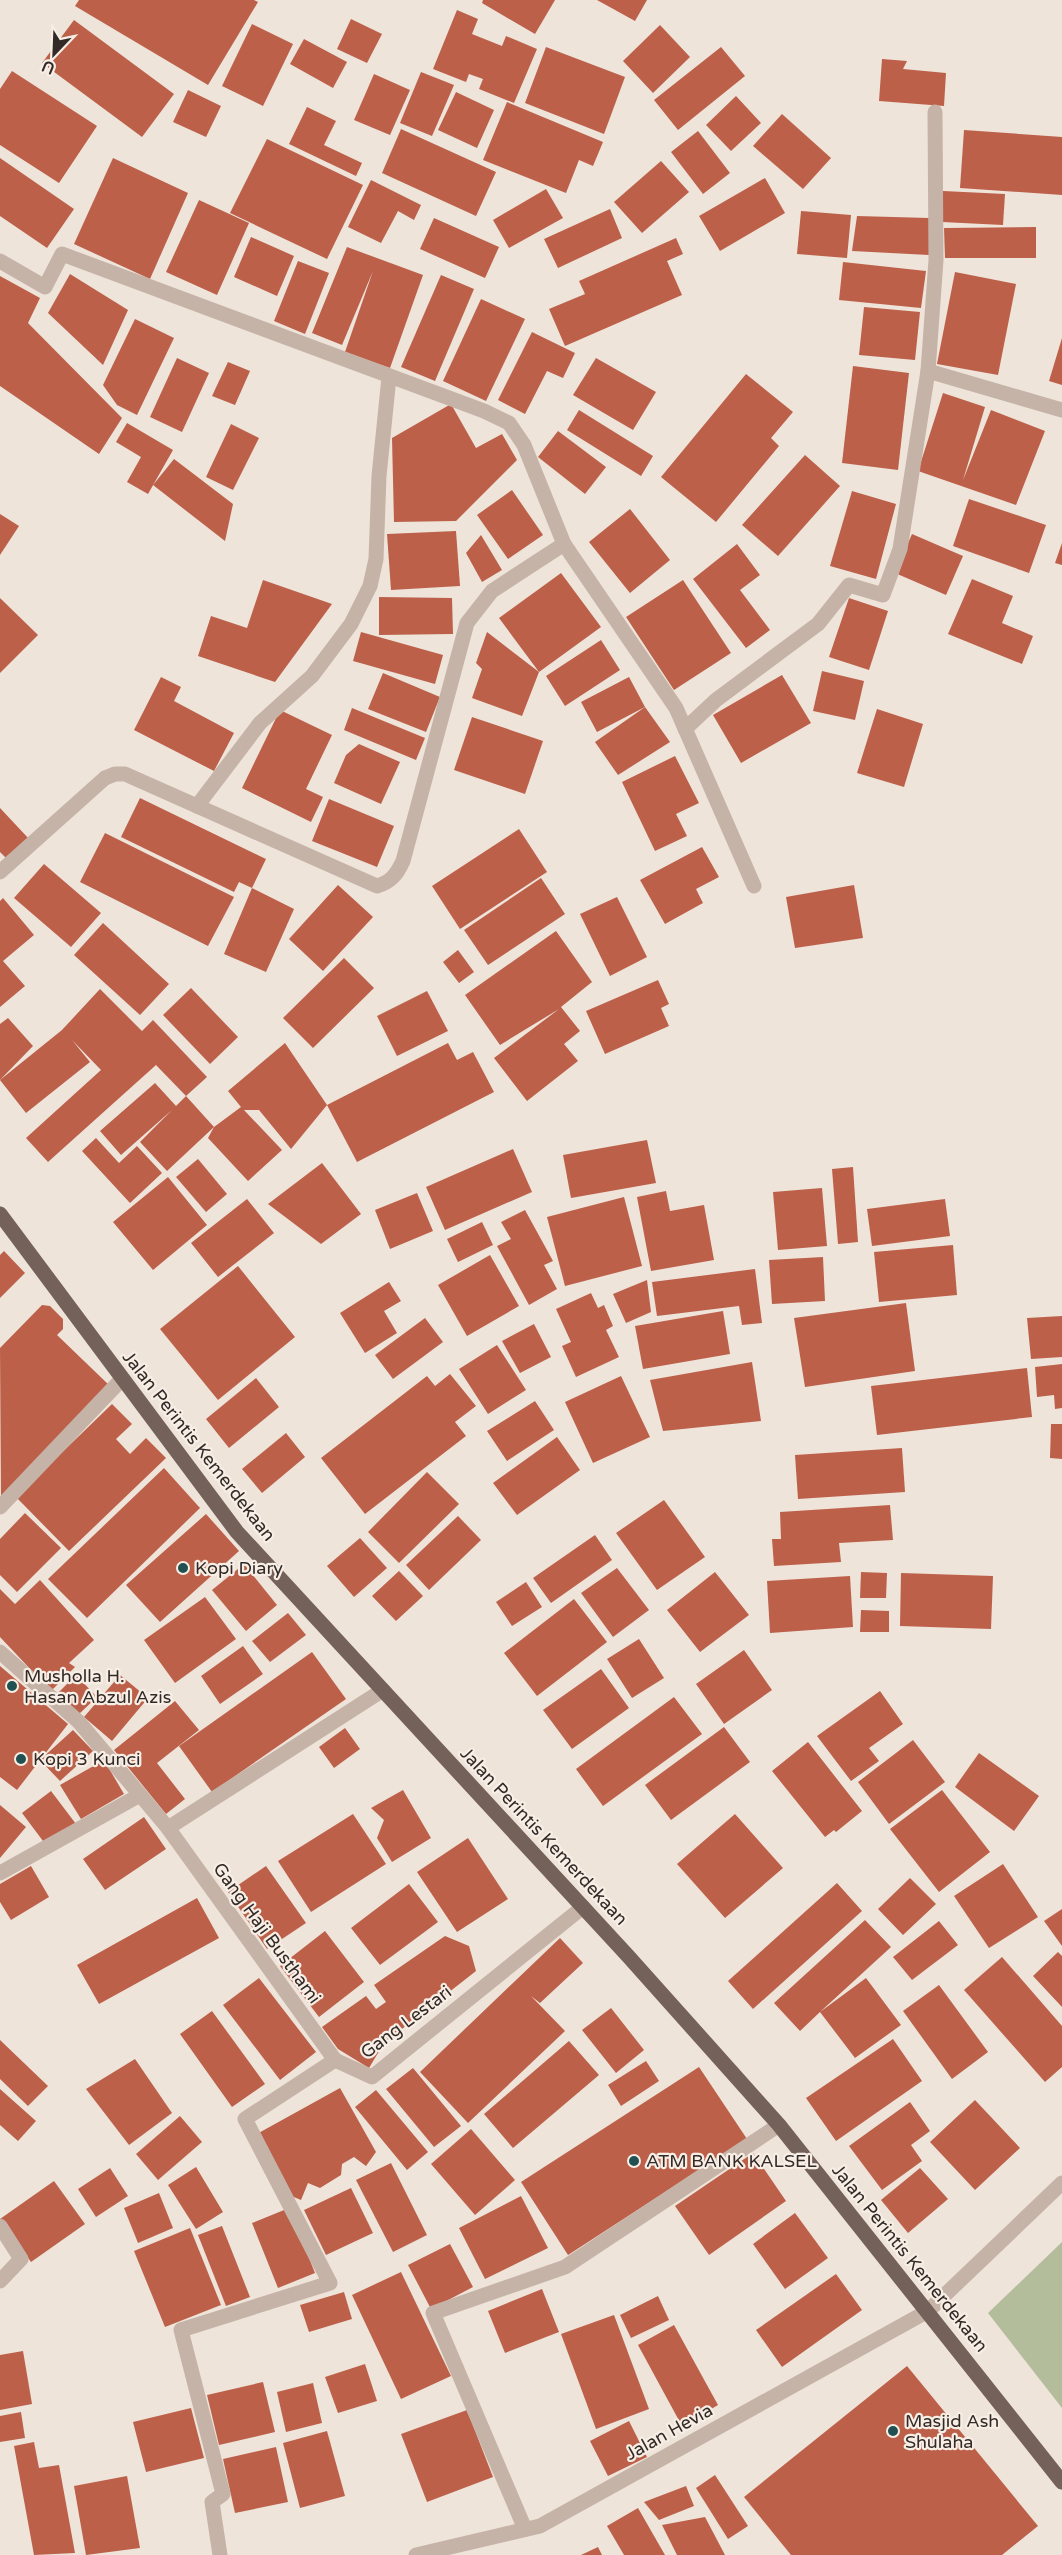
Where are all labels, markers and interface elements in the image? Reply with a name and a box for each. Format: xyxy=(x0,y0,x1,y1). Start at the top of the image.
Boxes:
north arrow xyxy=(24,24,84,84)
text: U xyxy=(39,55,58,78)
street label: Jalan Perintis Kemerdekaan xyxy=(118,1346,280,1546)
place label: Kopi Diary xyxy=(195,1557,283,1579)
marker: Kopi Diary xyxy=(176,1561,190,1575)
place label: Musholla H. Hasan Abzul Azis xyxy=(24,1665,171,1708)
marker: Musholla H. Hasan Abzul Azis xyxy=(5,1679,19,1693)
street label: Jalan Perintis Kemerdekaan xyxy=(456,1742,632,1930)
place label: Kopi 3 Kunci xyxy=(33,1748,141,1770)
marker: Kopi 3 Kunci xyxy=(14,1752,28,1766)
street label: Gang Haji Busthami xyxy=(208,1858,326,2008)
street label: Gang Lestari xyxy=(356,1981,456,2063)
place label: ATM BANK KALSEL xyxy=(646,2150,818,2172)
marker: ATM BANK KALSEL xyxy=(627,2154,641,2168)
street label: Jalan Perintis Kemerdekaan xyxy=(827,2160,993,2356)
street label: Jalan Hevia xyxy=(622,2399,716,2465)
place label: Masjid Ash Shulaha xyxy=(905,2410,999,2453)
marker: Masjid Ash Shulaha xyxy=(886,2424,900,2438)

